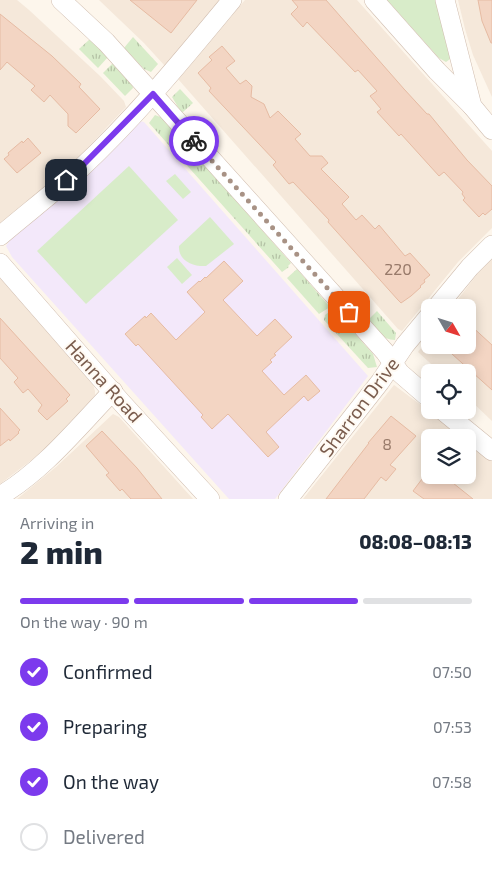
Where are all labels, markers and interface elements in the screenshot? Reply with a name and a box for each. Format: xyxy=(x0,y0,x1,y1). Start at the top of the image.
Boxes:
courier xyxy=(169,116,219,166)
icon: bike xyxy=(180,127,208,155)
pin xyxy=(45,159,87,201)
icon: home xyxy=(52,166,80,194)
house number: 220 xyxy=(384,259,412,278)
pin xyxy=(328,291,370,333)
icon: bag xyxy=(335,298,363,326)
north arrow xyxy=(421,299,476,354)
map controls xyxy=(421,299,476,484)
street label: Hanna Road xyxy=(61,334,148,427)
street label: Sharron Drive xyxy=(314,353,403,461)
button: locate xyxy=(421,364,476,419)
button: layers xyxy=(421,429,476,484)
house number: 8 xyxy=(382,434,392,453)
text: Arriving in xyxy=(20,513,94,532)
text: 08:08–08:13 xyxy=(359,530,472,553)
text: 2 min xyxy=(20,532,103,570)
text: On the way · 90 m xyxy=(20,612,148,631)
icon: check xyxy=(20,658,48,686)
text: Confirmed xyxy=(63,660,153,683)
text: 07:50 xyxy=(432,662,472,681)
icon: check xyxy=(20,713,48,741)
text: Preparing xyxy=(63,715,147,738)
text: 07:53 xyxy=(433,717,472,736)
icon: check xyxy=(20,768,48,796)
text: On the way xyxy=(63,770,159,793)
text: 07:58 xyxy=(432,772,472,791)
text: Delivered xyxy=(63,825,145,848)

